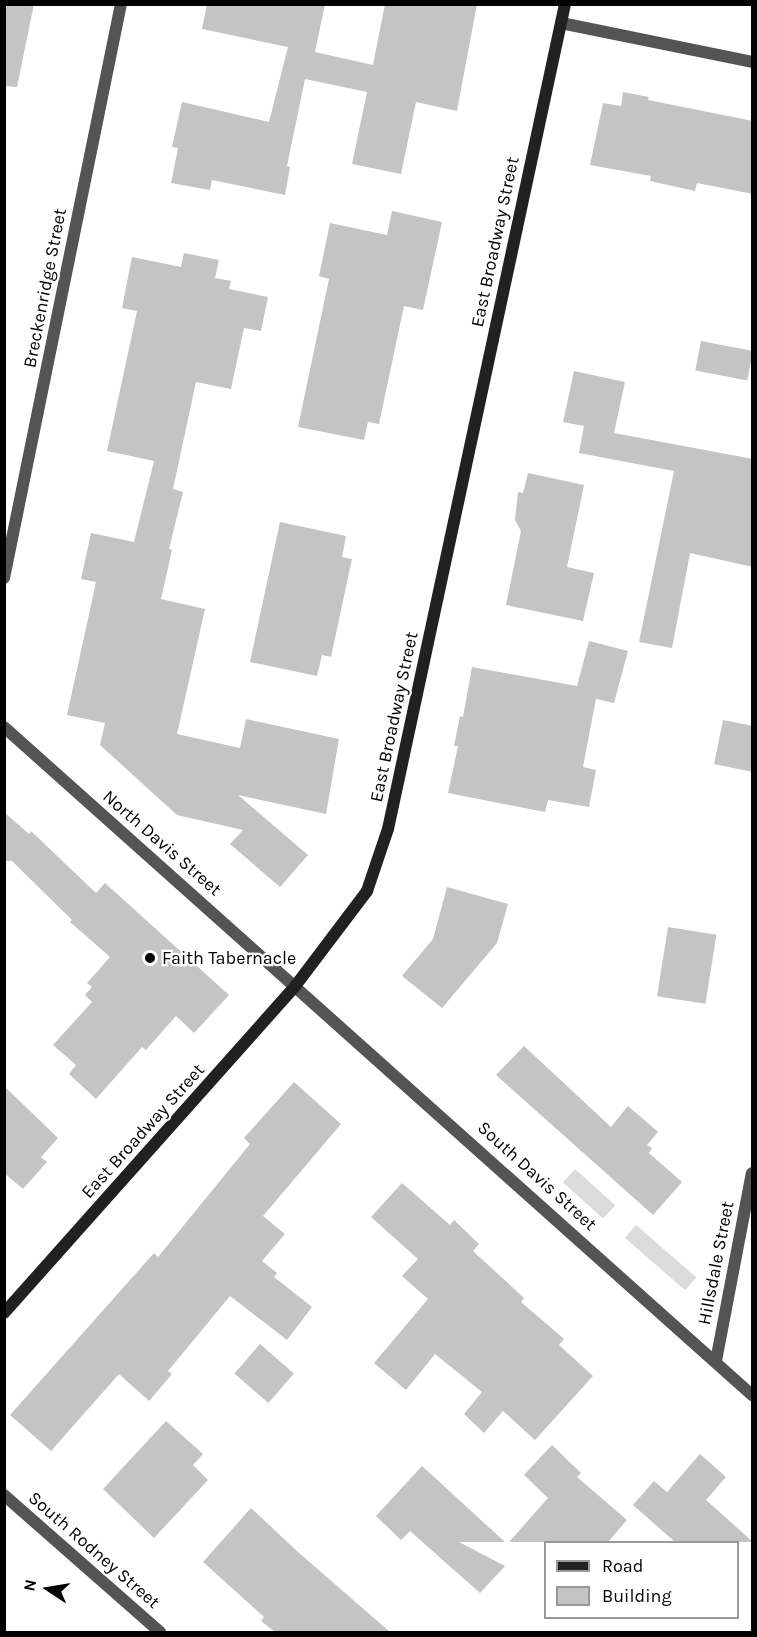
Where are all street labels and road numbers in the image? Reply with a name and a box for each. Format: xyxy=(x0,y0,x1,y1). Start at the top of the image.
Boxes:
street label: East Broadway Street xyxy=(466,155,524,329)
street label: Breckenridge Street xyxy=(19,206,71,370)
street label: East Broadway Street xyxy=(365,630,423,804)
street label: North Davis Street xyxy=(98,786,226,900)
street label: East Broadway Street xyxy=(77,1059,209,1203)
street label: South Davis Street xyxy=(473,1117,601,1235)
street label: Hillsdale Street xyxy=(693,1199,739,1327)
street label: South Rodney Street xyxy=(24,1487,164,1613)

